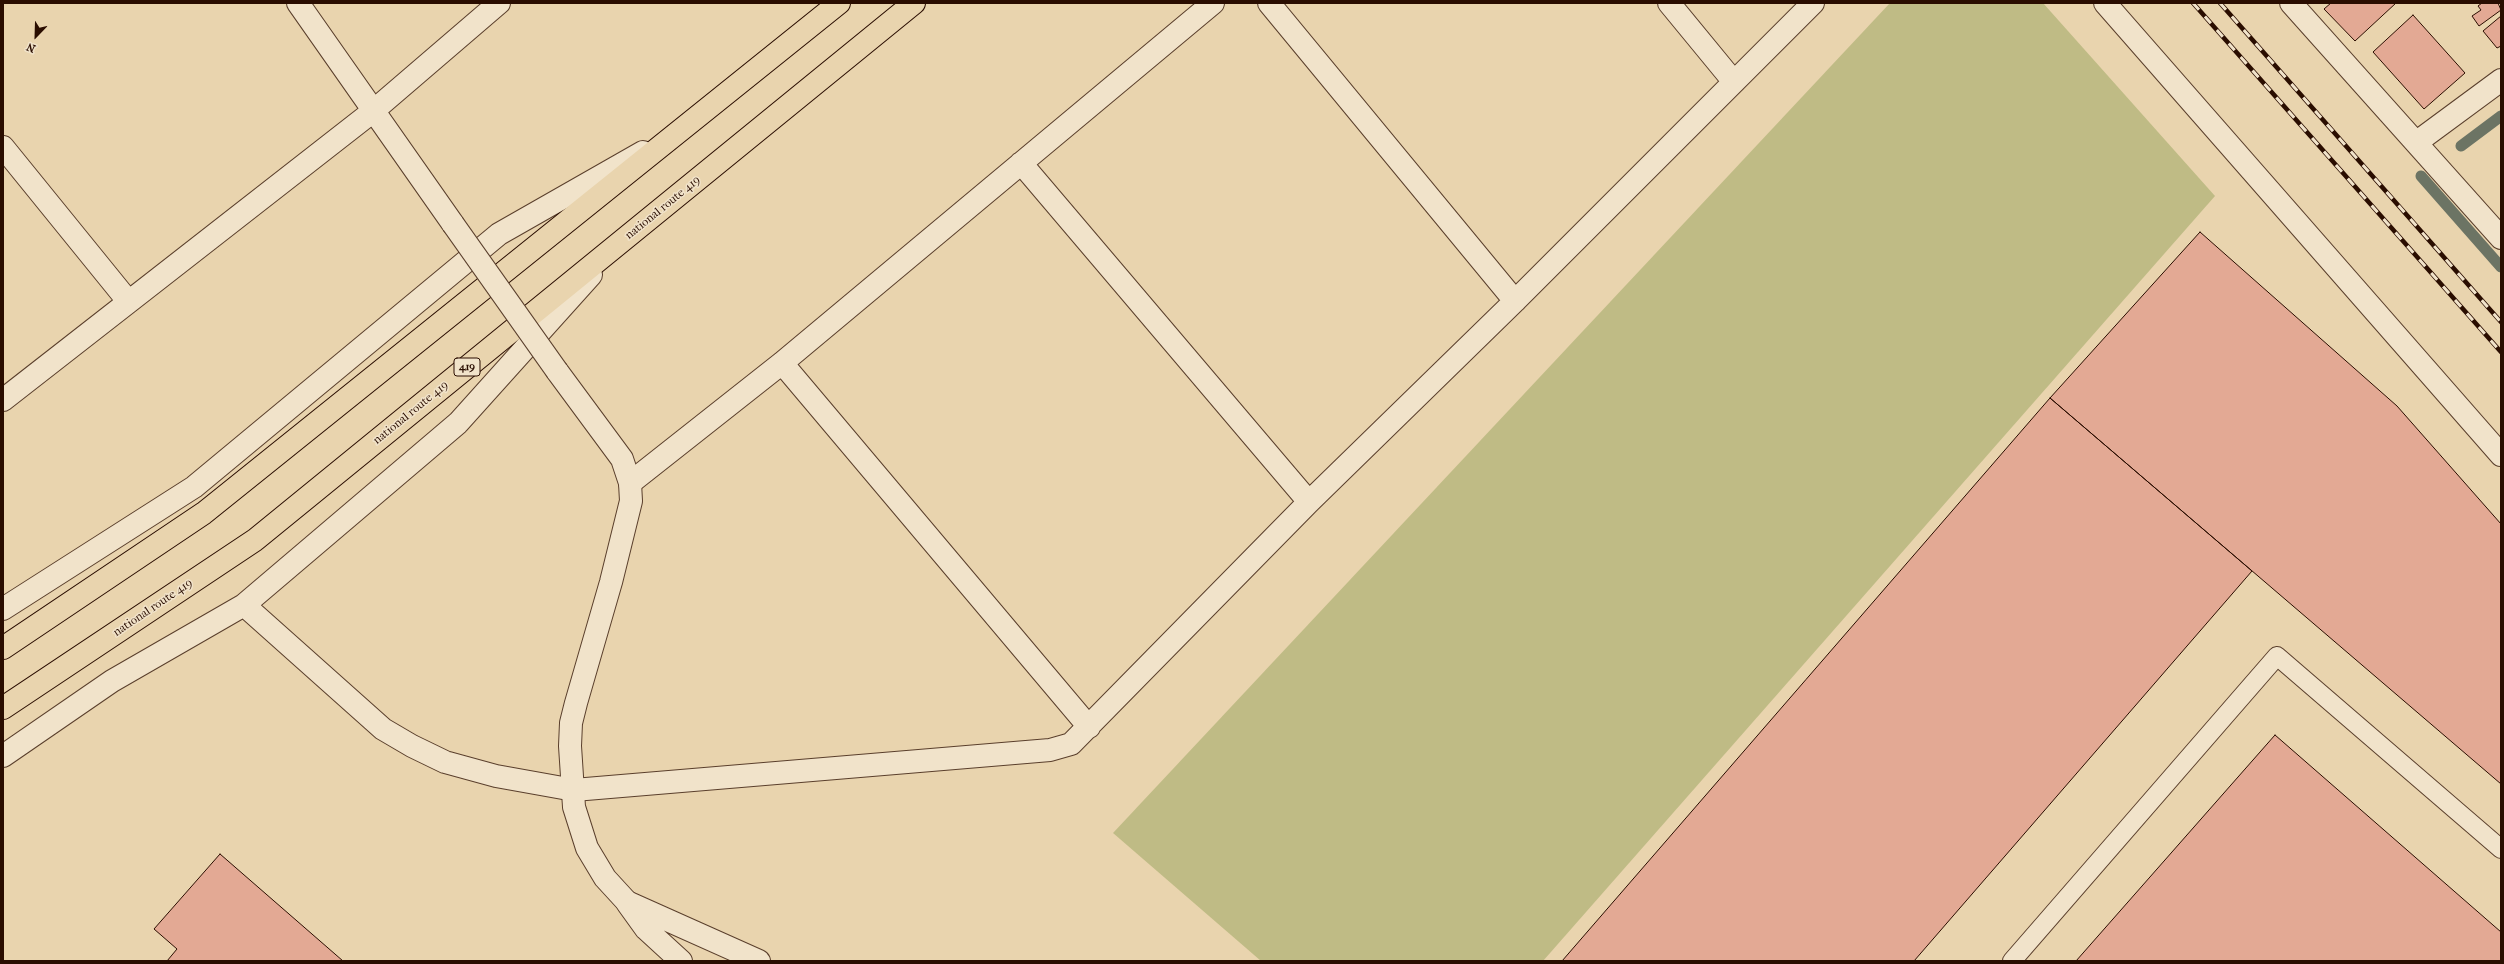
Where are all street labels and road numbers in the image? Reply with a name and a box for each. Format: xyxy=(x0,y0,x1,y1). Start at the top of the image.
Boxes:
street label: national route 419 xyxy=(622,173,704,243)
road number: 419 xyxy=(454,358,480,376)
street label: national route 419 xyxy=(370,378,452,448)
street label: national route 419 xyxy=(110,576,196,640)

